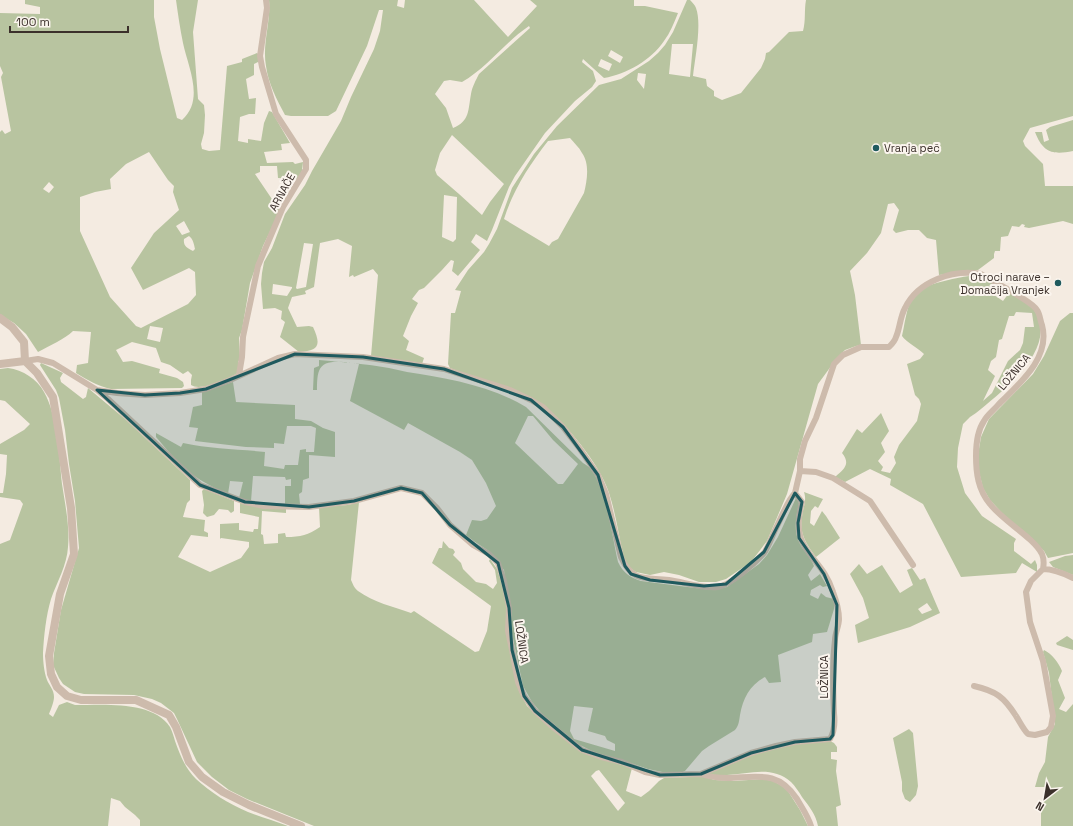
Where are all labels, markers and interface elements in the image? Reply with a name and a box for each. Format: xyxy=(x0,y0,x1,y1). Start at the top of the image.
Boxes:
scale bar xyxy=(10,8,128,34)
text: 100 m xyxy=(16,14,50,30)
place label: Vranja peč xyxy=(884,141,940,155)
marker: Vranja peč xyxy=(871,143,881,153)
street label: ARNAČE xyxy=(266,171,298,213)
place label: Otroci narave – Domačija Vranjek xyxy=(960,270,1050,297)
marker: Otroci narave – Domačija Vranjek xyxy=(1053,278,1063,288)
street label: LOŽNICA xyxy=(995,351,1033,393)
street label: LOŽNICA xyxy=(512,620,532,664)
street label: LOŽNICA xyxy=(817,655,831,699)
north arrow xyxy=(1025,778,1065,818)
text: N xyxy=(1033,799,1047,814)

